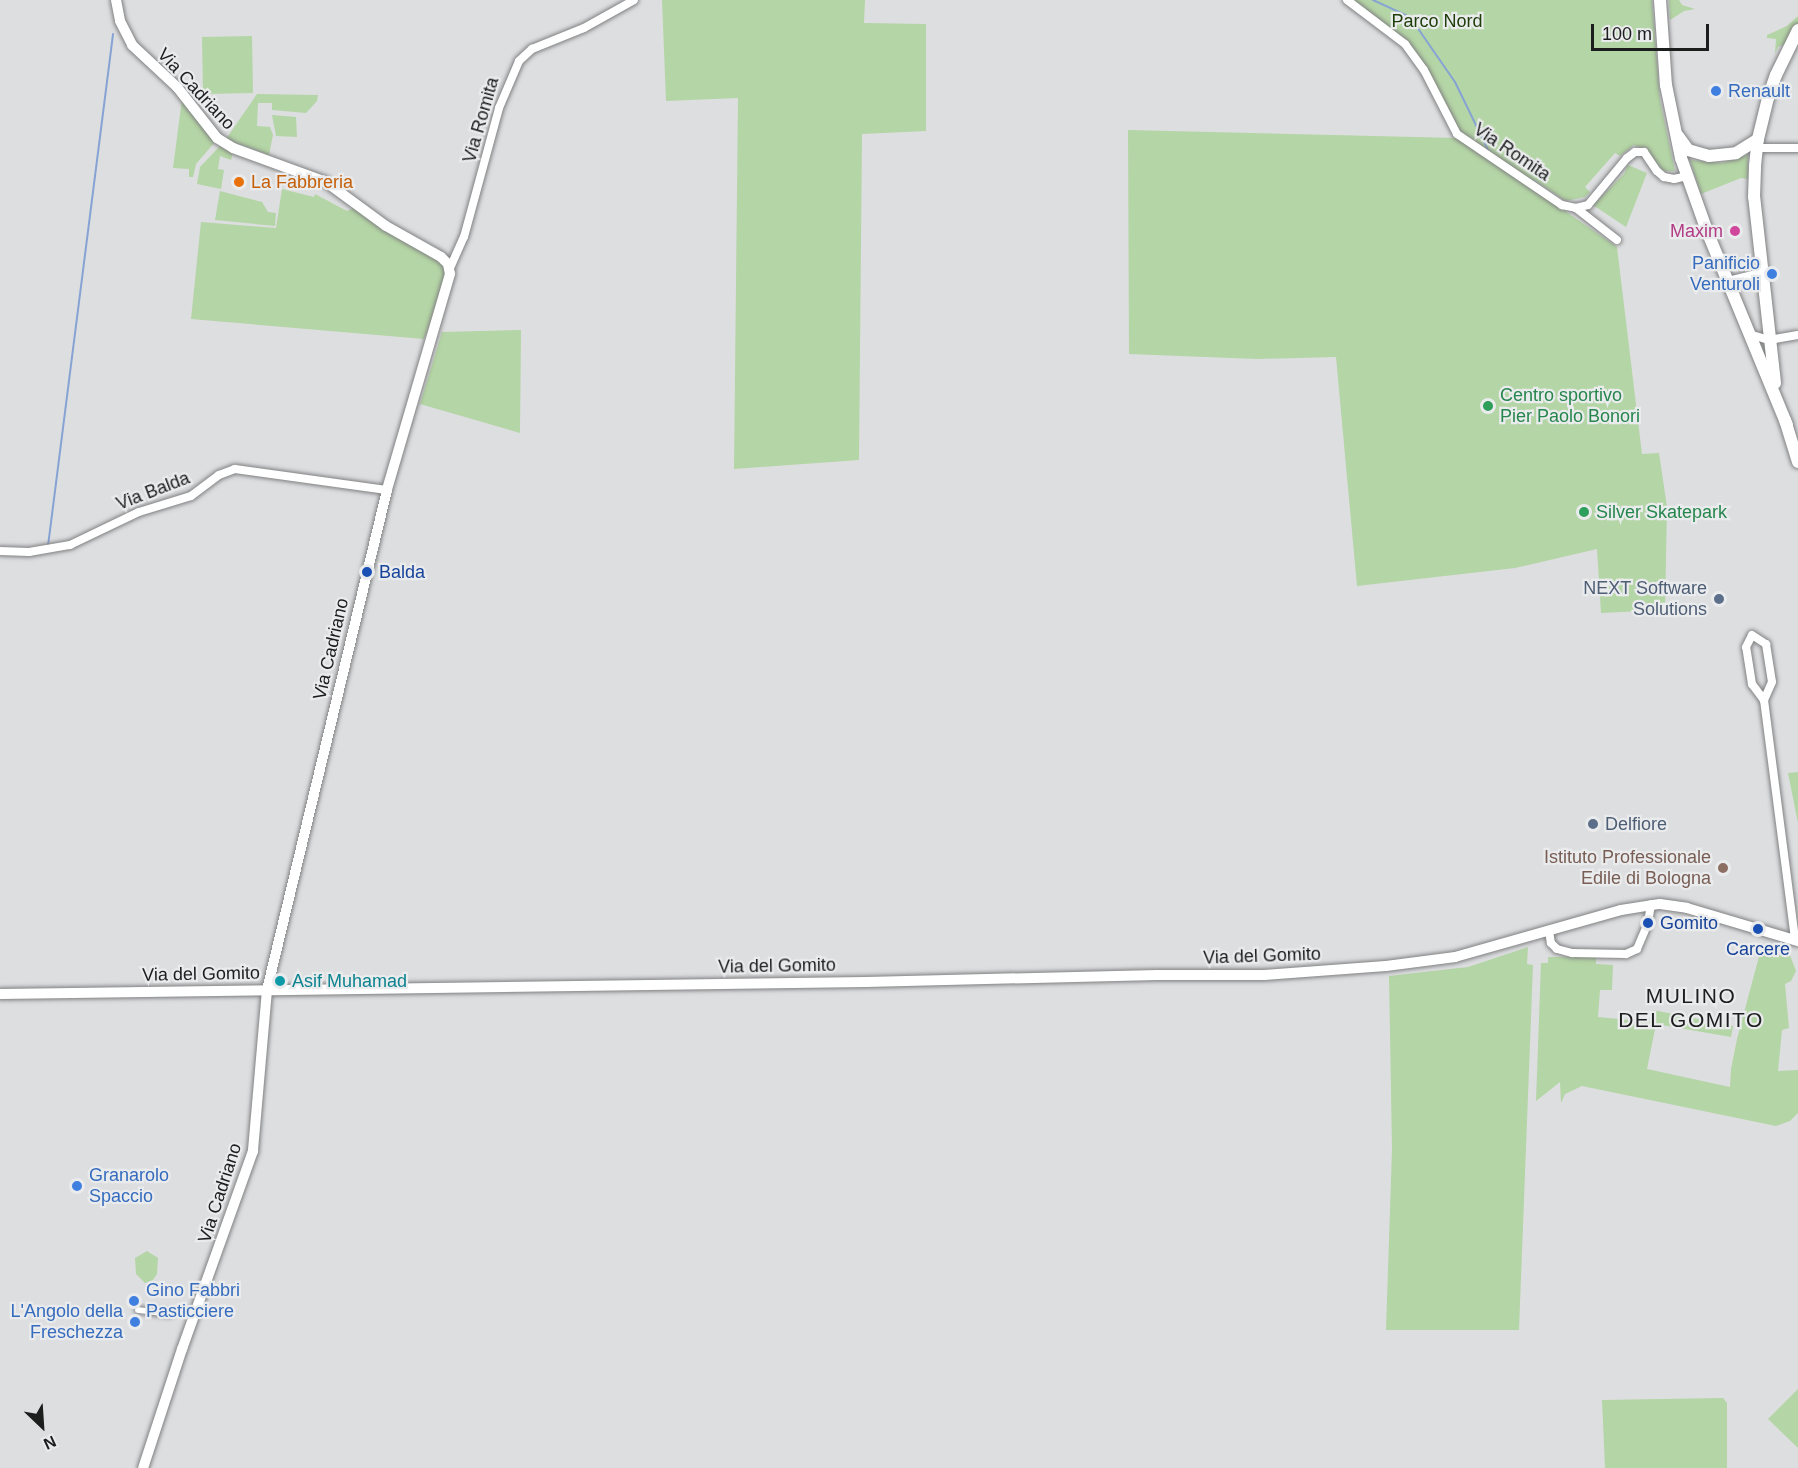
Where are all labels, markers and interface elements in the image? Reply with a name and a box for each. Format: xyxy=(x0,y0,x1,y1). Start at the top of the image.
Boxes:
park label: Parco Nord xyxy=(1391,10,1483,32)
scale bar xyxy=(1594,12,1712,50)
text: 100 m xyxy=(1602,24,1652,44)
street label: Via Cadriano xyxy=(153,44,239,134)
street label: Via Romita xyxy=(459,75,503,165)
place label: Renault xyxy=(1728,80,1790,102)
marker: Renault xyxy=(1709,84,1723,98)
street label: Via Romita xyxy=(1470,119,1554,185)
place label: La Fabbreria xyxy=(251,171,353,193)
marker: La Fabbreria xyxy=(232,175,246,189)
place label: Maxim xyxy=(1670,220,1723,242)
marker: Maxim xyxy=(1728,224,1742,238)
place label: Panificio Venturoli xyxy=(1690,253,1760,296)
marker: Panificio Venturoli xyxy=(1765,267,1779,281)
place label: Centro sportivo Pier Paolo Bonori xyxy=(1500,385,1640,428)
marker: Centro sportivo Pier Paolo Bonori xyxy=(1481,399,1495,413)
street label: Via Balda xyxy=(113,467,193,515)
place label: Silver Skatepark xyxy=(1596,501,1727,523)
marker: Silver Skatepark xyxy=(1577,505,1591,519)
place label: Balda xyxy=(379,561,425,583)
marker: Balda xyxy=(360,565,374,579)
place label: NEXT Software Solutions xyxy=(1583,578,1707,620)
marker: NEXT Software Solutions xyxy=(1712,592,1726,606)
street label: Via Cadriano xyxy=(309,596,353,702)
place label: Delfiore xyxy=(1605,813,1667,835)
marker: Delfiore xyxy=(1586,817,1600,831)
place label: Istituto Professionale Edile di Bologna xyxy=(1544,847,1711,890)
marker: Istituto Professionale Edile di Bologna xyxy=(1716,861,1730,875)
place label: Gomito xyxy=(1660,912,1718,934)
marker: Gomito xyxy=(1641,916,1655,930)
marker: Carcere xyxy=(1751,922,1765,936)
place label: Carcere xyxy=(1726,938,1790,960)
street label: Via del Gomito xyxy=(1203,943,1321,969)
street label: Via del Gomito xyxy=(718,954,836,978)
street label: Via del Gomito xyxy=(142,962,260,986)
place label: Asif Muhamad xyxy=(292,970,407,992)
marker: Asif Muhamad xyxy=(273,974,287,988)
district label: MULINO DEL GOMITO xyxy=(1618,983,1764,1033)
street label: Via Cadriano xyxy=(194,1140,246,1246)
place label: Granarolo Spaccio xyxy=(89,1165,169,1208)
marker: Granarolo Spaccio xyxy=(70,1179,84,1193)
place label: Gino Fabbri Pasticciere xyxy=(146,1280,240,1322)
marker: Gino Fabbri Pasticciere xyxy=(127,1294,141,1308)
place label: L'Angolo della Freschezza xyxy=(10,1301,123,1344)
marker: L'Angolo della Freschezza xyxy=(128,1315,142,1329)
north arrow xyxy=(12,1396,72,1456)
text: N xyxy=(41,1433,59,1453)

